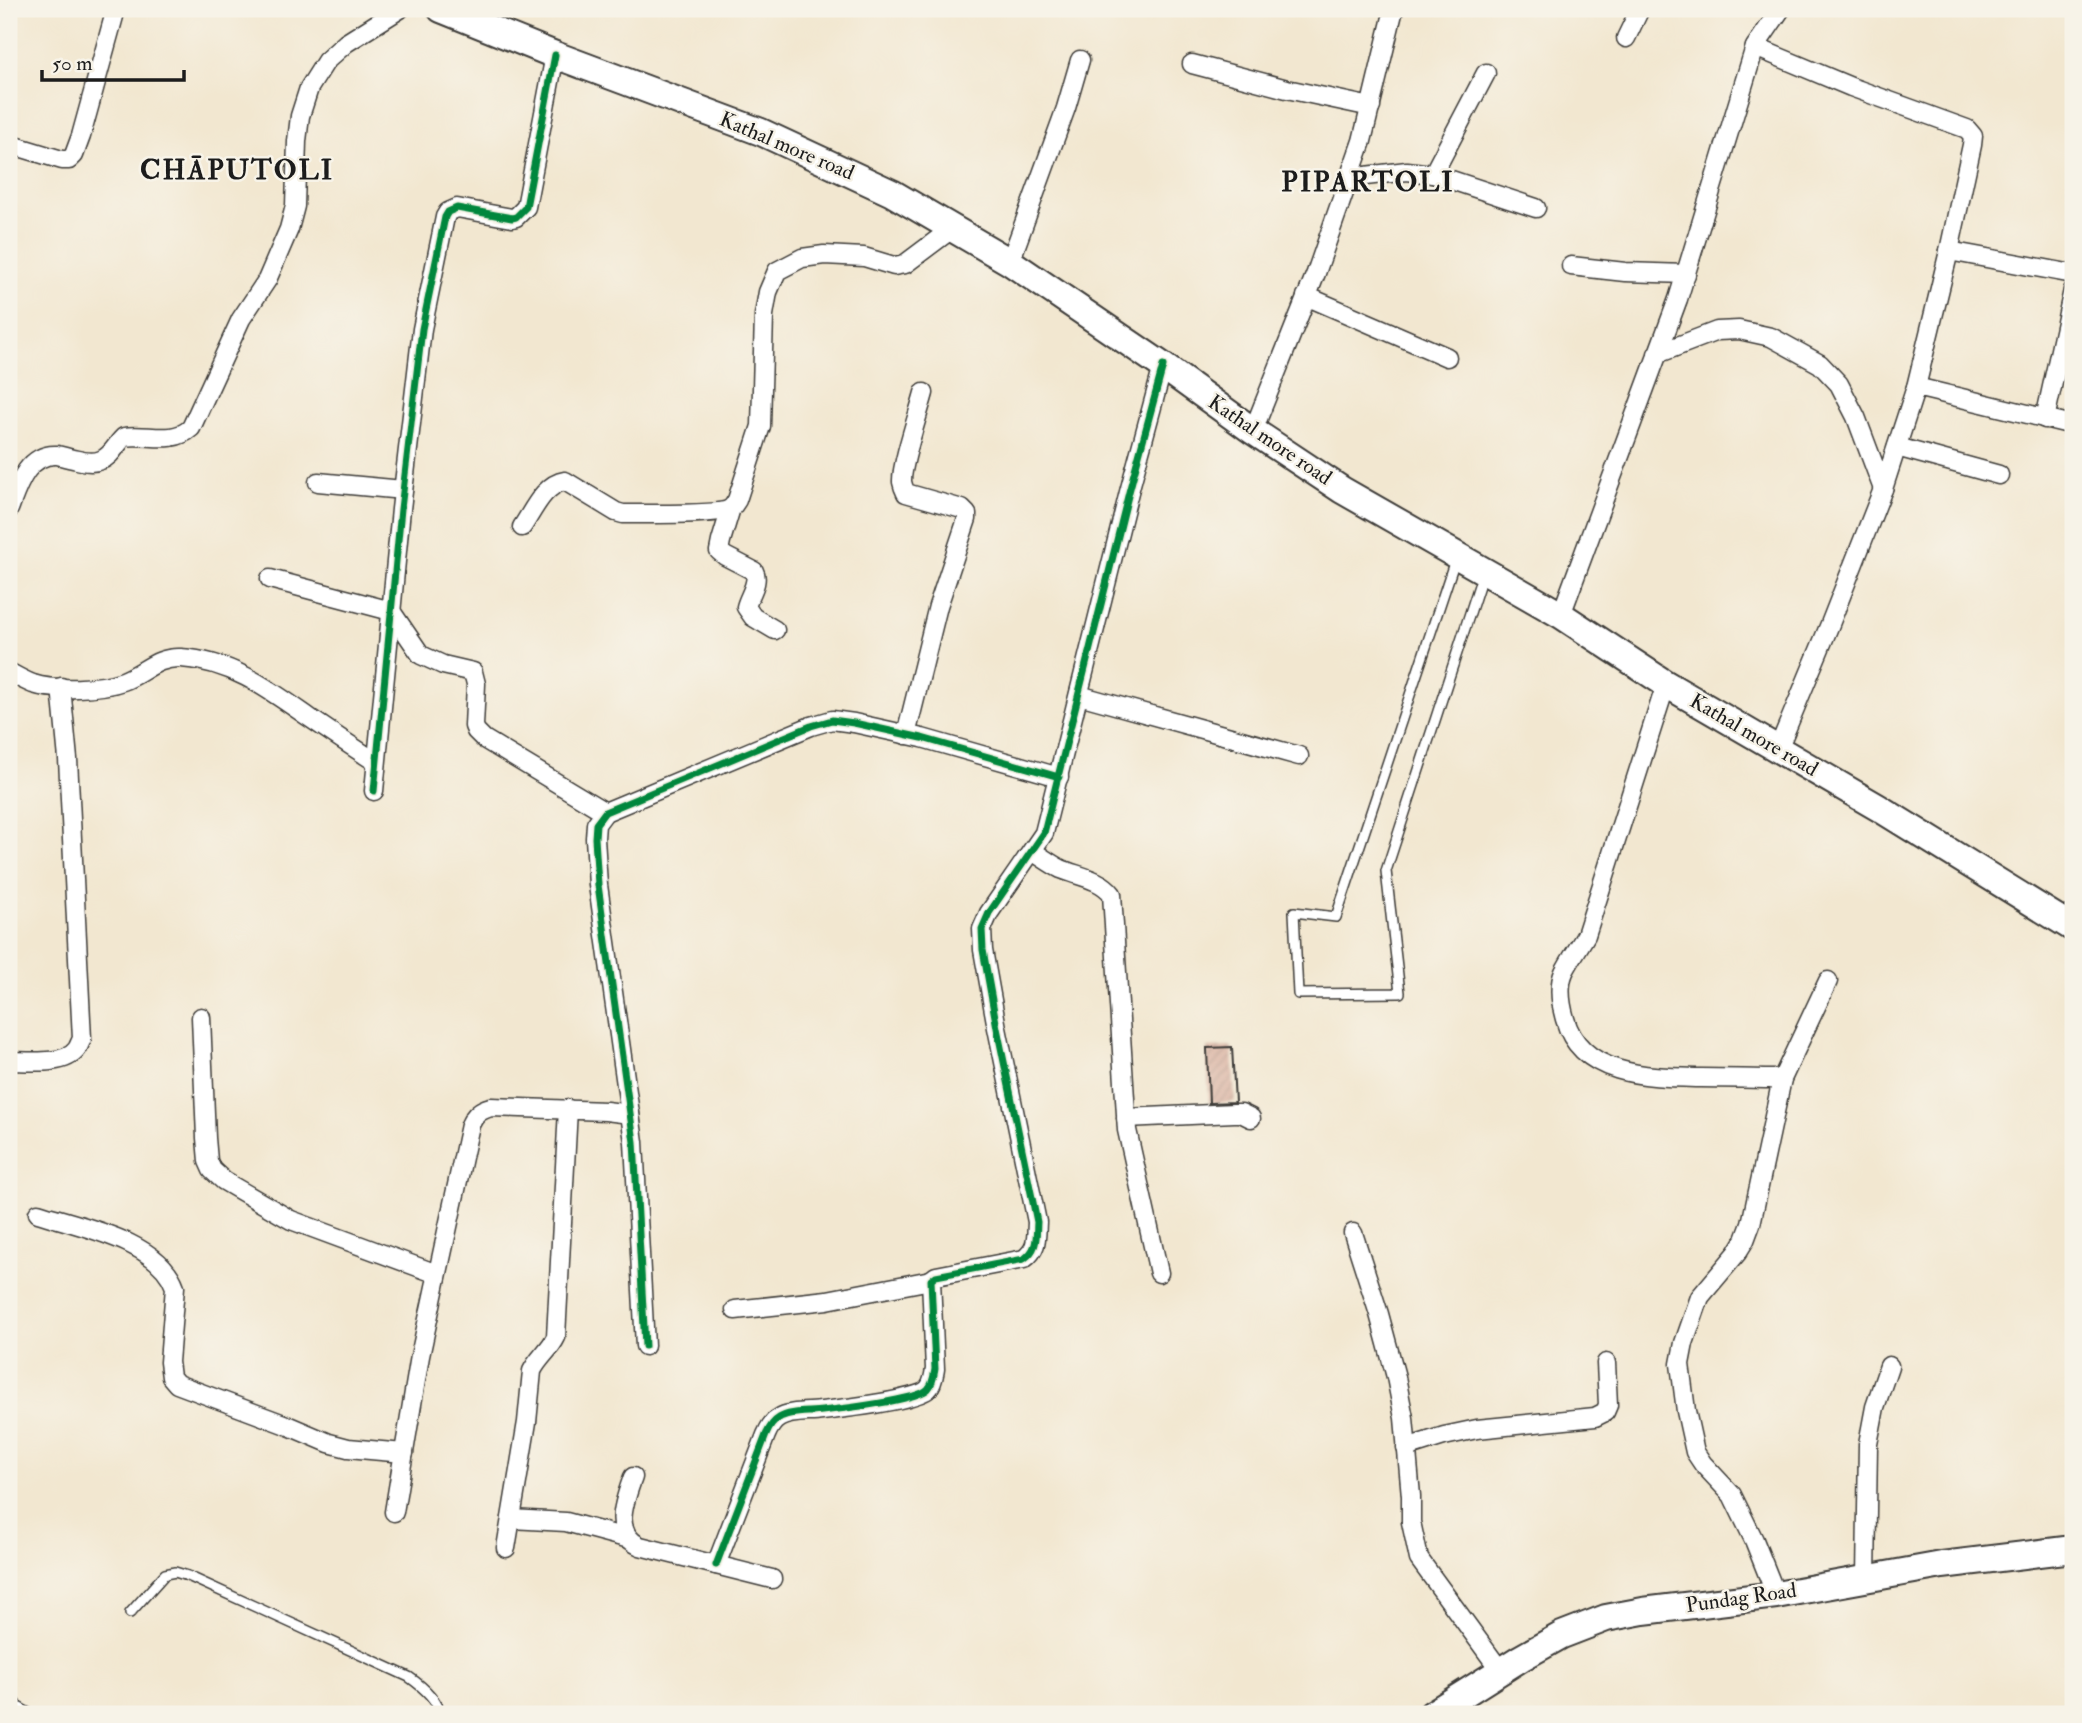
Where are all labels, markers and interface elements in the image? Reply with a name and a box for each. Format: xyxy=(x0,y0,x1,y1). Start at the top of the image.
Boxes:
scale bar xyxy=(42,38,184,82)
text: 50 m xyxy=(52,50,93,77)
street label: Kathal more road xyxy=(716,106,859,187)
district label: CHĀPUTOLI xyxy=(140,153,334,188)
district label: PIPARTOLI xyxy=(1281,165,1455,200)
street label: Kathal more road xyxy=(1203,389,1338,492)
street label: Kathal more road xyxy=(1685,687,1824,783)
street label: Pundag Road xyxy=(1684,1577,1799,1619)

